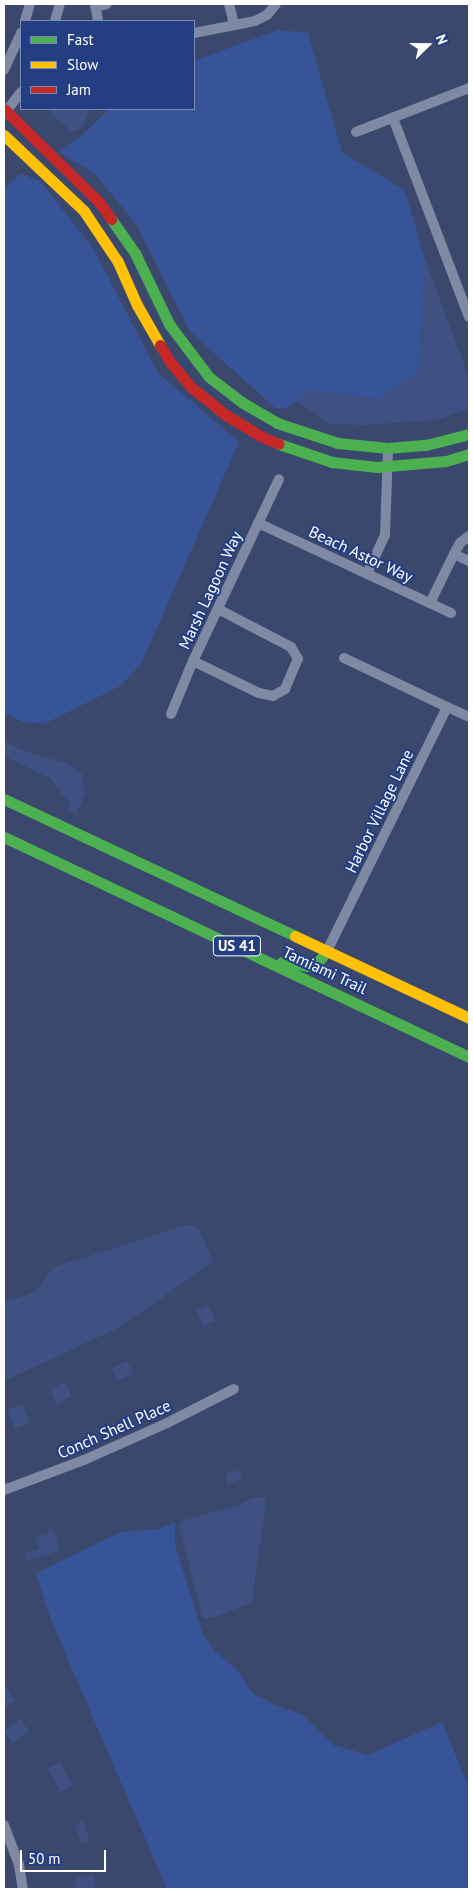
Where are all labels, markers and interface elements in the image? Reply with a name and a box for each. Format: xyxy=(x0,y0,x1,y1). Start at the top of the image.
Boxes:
legend xyxy=(20,20,195,110)
north arrow xyxy=(403,20,453,70)
text: Fast xyxy=(67,30,94,49)
text: N xyxy=(432,32,452,47)
text: Slow xyxy=(67,55,98,74)
text: Jam xyxy=(67,80,91,99)
street label: Beach Astor Way xyxy=(306,521,416,587)
street label: Marsh Lagoon Way xyxy=(174,528,246,652)
street label: Harbor Village Lane xyxy=(341,746,417,876)
road number: US 41 xyxy=(212,934,262,958)
street label: Tamiami Trail xyxy=(280,942,370,998)
street label: Conch Shell Place xyxy=(55,1395,173,1463)
scale bar xyxy=(22,1840,109,1872)
text: 50 m xyxy=(28,1849,61,1868)

